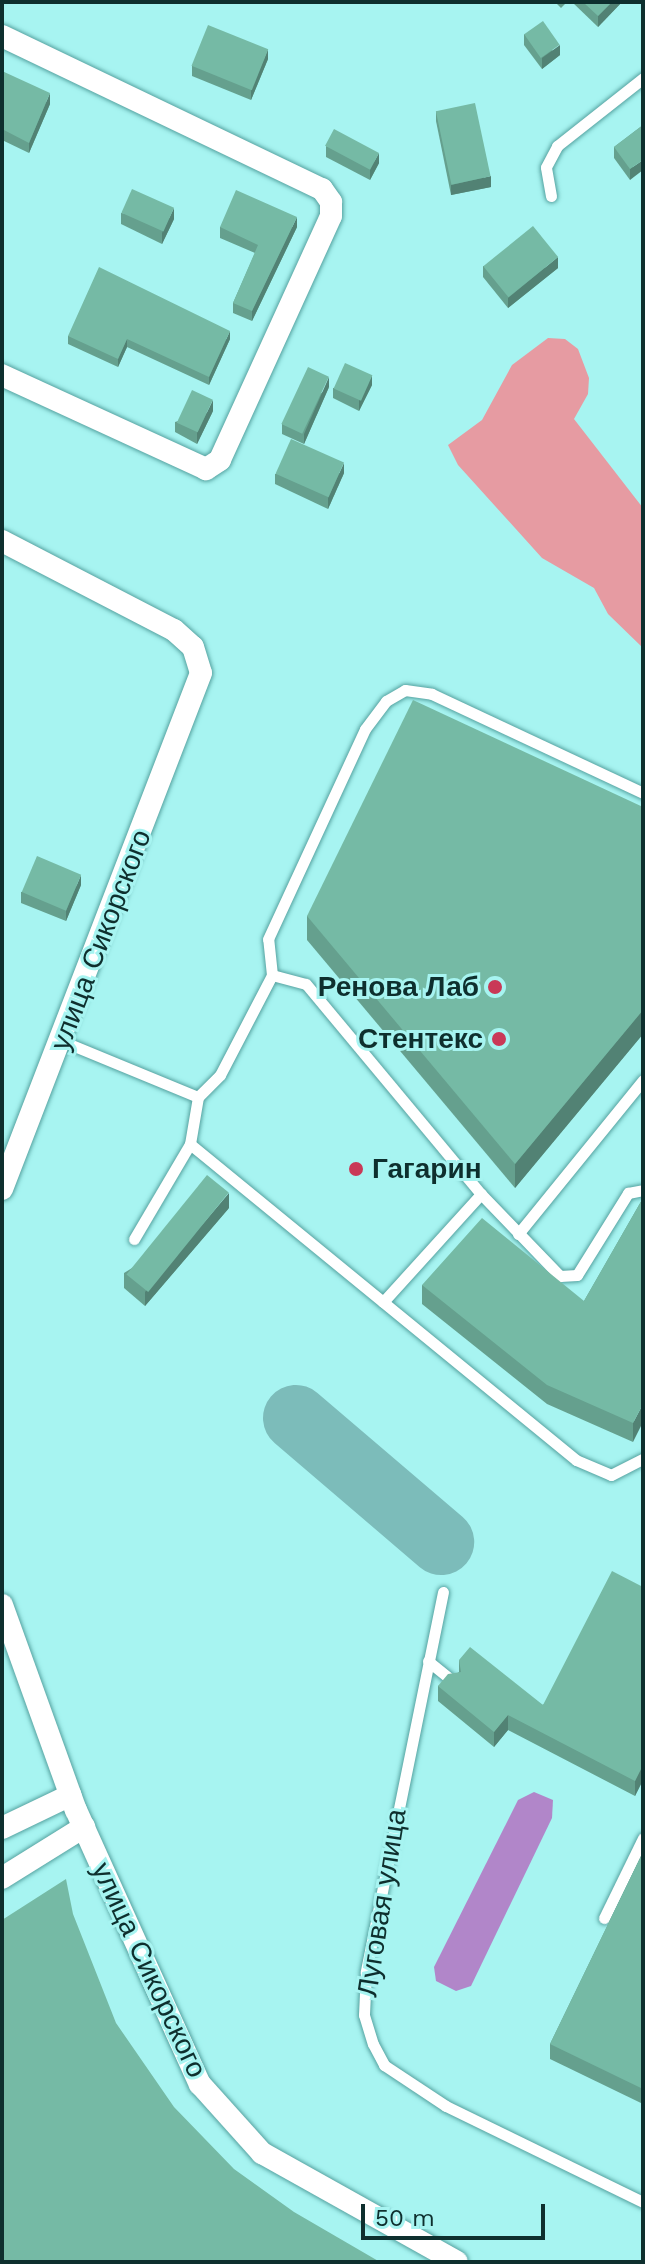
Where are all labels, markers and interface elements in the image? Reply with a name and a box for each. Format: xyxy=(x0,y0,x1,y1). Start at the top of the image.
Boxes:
street label: улица Сикорского xyxy=(43,825,159,1055)
place label: Ренова Лаб xyxy=(318,970,479,1004)
marker: Ренова Лаб xyxy=(486,978,504,996)
place label: Стентекс xyxy=(358,1022,483,1056)
marker: Стентекс xyxy=(490,1030,508,1048)
place label: Гагарин xyxy=(372,1152,482,1186)
marker: Гагарин xyxy=(347,1160,365,1178)
street label: Луговая улица xyxy=(351,1807,413,1999)
street label: улица Сикорского xyxy=(84,1857,214,2083)
scale bar xyxy=(365,2188,549,2238)
text: 50 m xyxy=(375,2204,435,2232)

